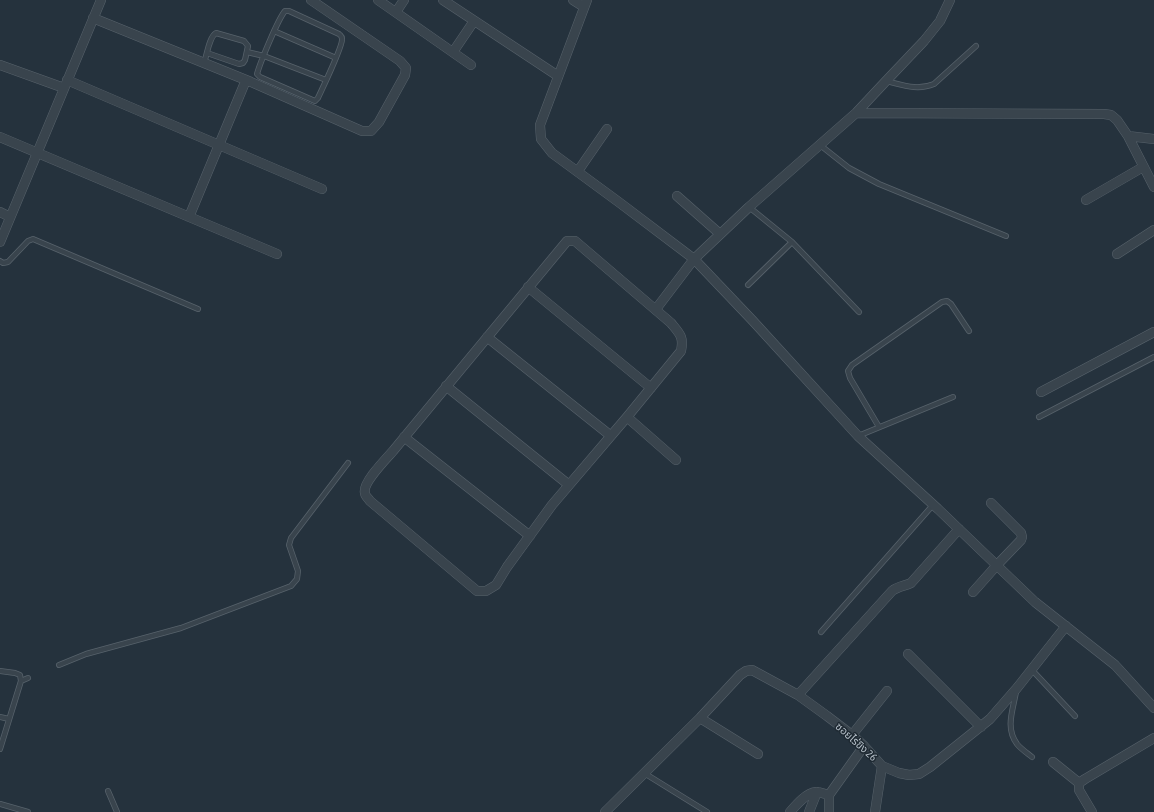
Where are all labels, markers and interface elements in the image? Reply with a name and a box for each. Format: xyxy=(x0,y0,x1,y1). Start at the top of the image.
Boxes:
street label: ซอยไร่ขิง 26 xyxy=(833,720,879,764)

